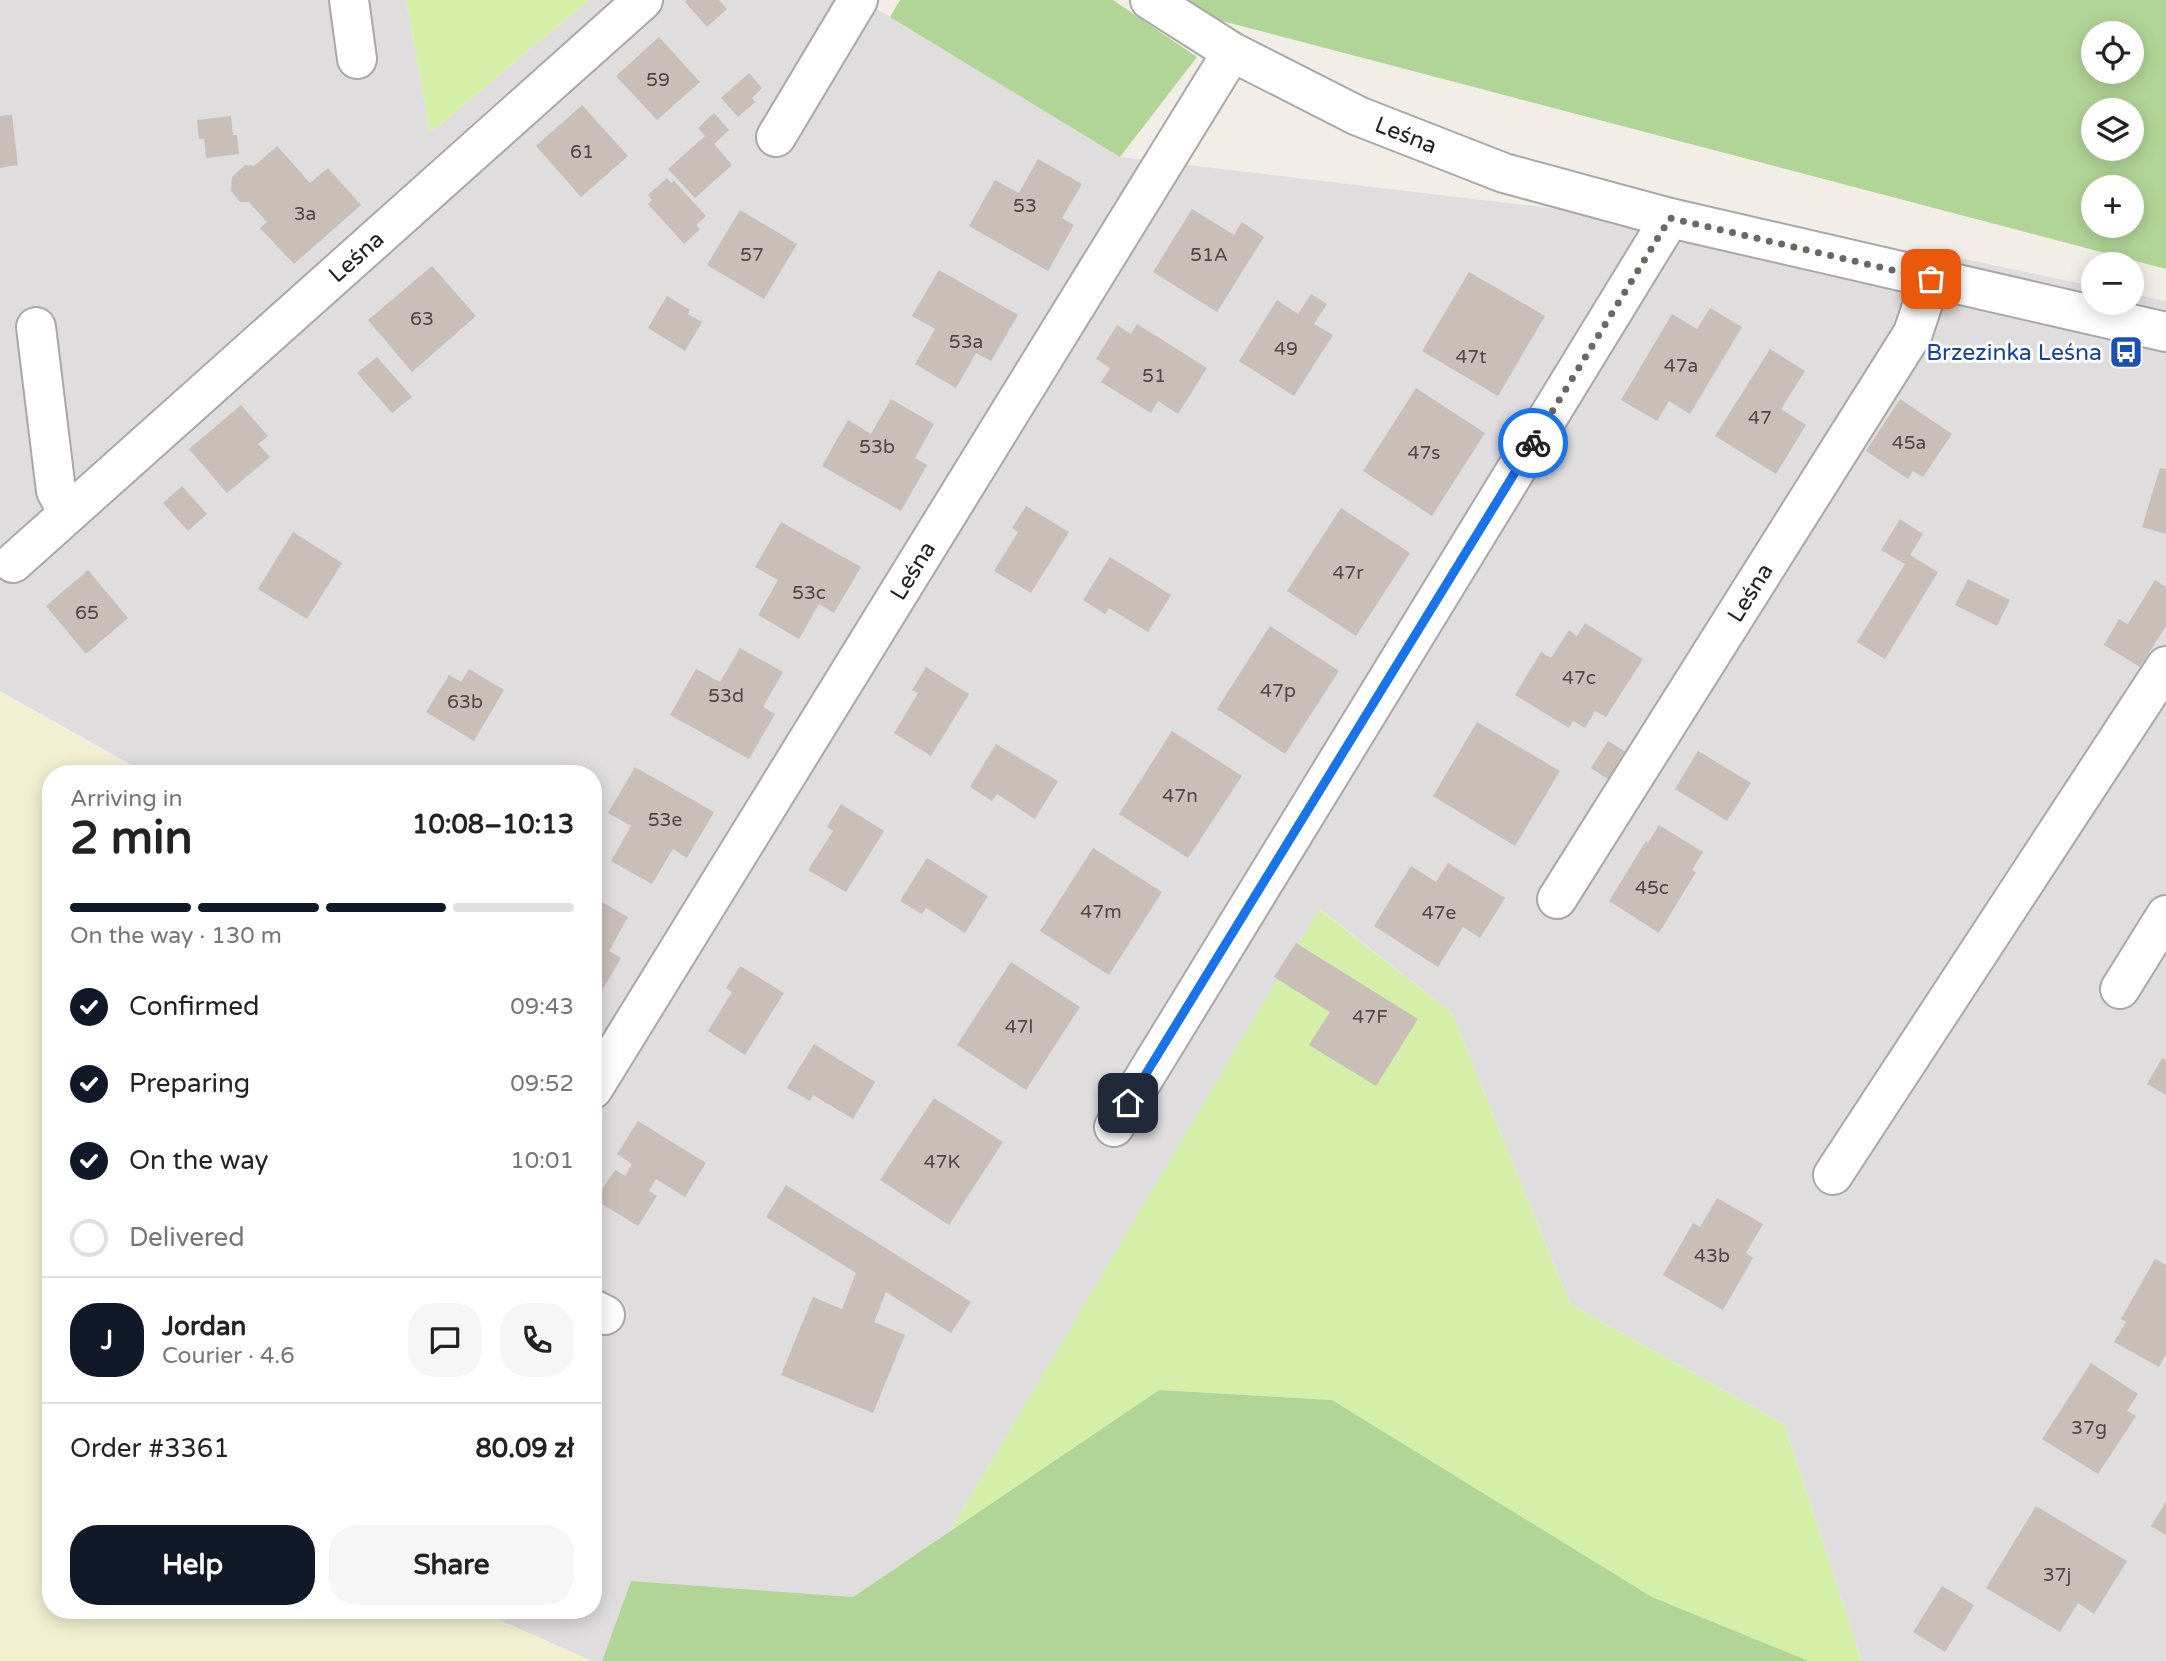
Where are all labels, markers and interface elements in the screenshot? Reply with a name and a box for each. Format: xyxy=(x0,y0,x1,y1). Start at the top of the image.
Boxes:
map controls xyxy=(2081,21,2144,315)
button: locate xyxy=(2081,21,2144,84)
house number: 59 xyxy=(646,69,670,91)
button: layers xyxy=(2081,98,2144,161)
street label: Leśna xyxy=(1371,111,1441,160)
house number: 61 xyxy=(570,141,594,163)
button: + xyxy=(2081,175,2144,238)
house number: 53 xyxy=(1013,195,1037,217)
house number: 3a xyxy=(294,203,316,225)
street label: Leśna xyxy=(323,225,390,289)
house number: 57 xyxy=(740,244,764,266)
house number: 51A xyxy=(1190,244,1228,266)
pin xyxy=(1901,249,1961,309)
button: − xyxy=(2081,252,2144,315)
icon: bag xyxy=(1912,260,1950,298)
house number: 63 xyxy=(410,308,434,330)
house number: 53a xyxy=(949,331,983,353)
bus stop icon: Brzezinka Leśna xyxy=(2107,333,2145,371)
house number: 49 xyxy=(1274,338,1298,360)
place label: Brzezinka Leśna xyxy=(1926,339,2102,367)
house number: 47t xyxy=(1455,346,1487,368)
house number: 47a xyxy=(1664,355,1698,377)
house number: 51 xyxy=(1142,365,1166,387)
house number: 47 xyxy=(1748,407,1772,429)
courier xyxy=(1498,408,1568,478)
icon: bike xyxy=(1514,424,1552,462)
house number: 45a xyxy=(1892,432,1926,454)
house number: 53b xyxy=(859,436,895,458)
house number: 47s xyxy=(1408,442,1440,464)
street label: Leśna xyxy=(885,536,942,606)
street label: Leśna xyxy=(1722,558,1780,628)
house number: 47r xyxy=(1332,562,1364,584)
house number: 53c xyxy=(792,582,826,604)
house number: 65 xyxy=(75,602,99,624)
house number: 47c xyxy=(1562,667,1596,689)
house number: 47p xyxy=(1260,680,1296,702)
house number: 53d xyxy=(708,685,744,707)
house number: 63b xyxy=(447,691,483,713)
text: Arriving in xyxy=(70,785,183,813)
house number: 47n xyxy=(1162,785,1198,807)
text: 10:08–10:13 xyxy=(412,809,574,840)
house number: 53e xyxy=(648,809,682,831)
text: 2 min xyxy=(70,811,193,866)
house number: 45c xyxy=(1635,877,1669,899)
house number: 47m xyxy=(1080,901,1122,923)
house number: 47e xyxy=(1422,902,1456,924)
text: On the way · 130 m xyxy=(70,922,282,950)
icon: check xyxy=(70,988,108,1026)
text: Confirmed xyxy=(129,991,259,1022)
text: 09:43 xyxy=(510,993,574,1021)
house number: 47F xyxy=(1352,1006,1388,1028)
house number: 47l xyxy=(1005,1016,1033,1038)
icon: check xyxy=(70,1065,108,1103)
text: Preparing xyxy=(129,1068,250,1099)
text: 09:52 xyxy=(510,1070,574,1098)
pin xyxy=(1098,1073,1158,1133)
icon: home xyxy=(1109,1084,1147,1122)
icon: check xyxy=(70,1142,108,1180)
text: On the way xyxy=(129,1145,269,1176)
text: 10:01 xyxy=(510,1147,574,1175)
house number: 47K xyxy=(924,1151,961,1173)
text: Delivered xyxy=(129,1222,245,1253)
house number: 43b xyxy=(1694,1245,1730,1267)
button: chat xyxy=(408,1303,482,1377)
button: phone xyxy=(500,1303,574,1377)
text: Jordan xyxy=(162,1311,246,1342)
text: J xyxy=(101,1325,113,1356)
text: Courier · 4.6 xyxy=(162,1342,295,1370)
house number: 37g xyxy=(2071,1417,2107,1439)
text: Order #3361 xyxy=(70,1433,230,1464)
text: 80.09 zł xyxy=(475,1433,574,1464)
button: Help xyxy=(70,1525,315,1605)
button: Share xyxy=(329,1525,574,1605)
house number: 37j xyxy=(2043,1564,2071,1586)

